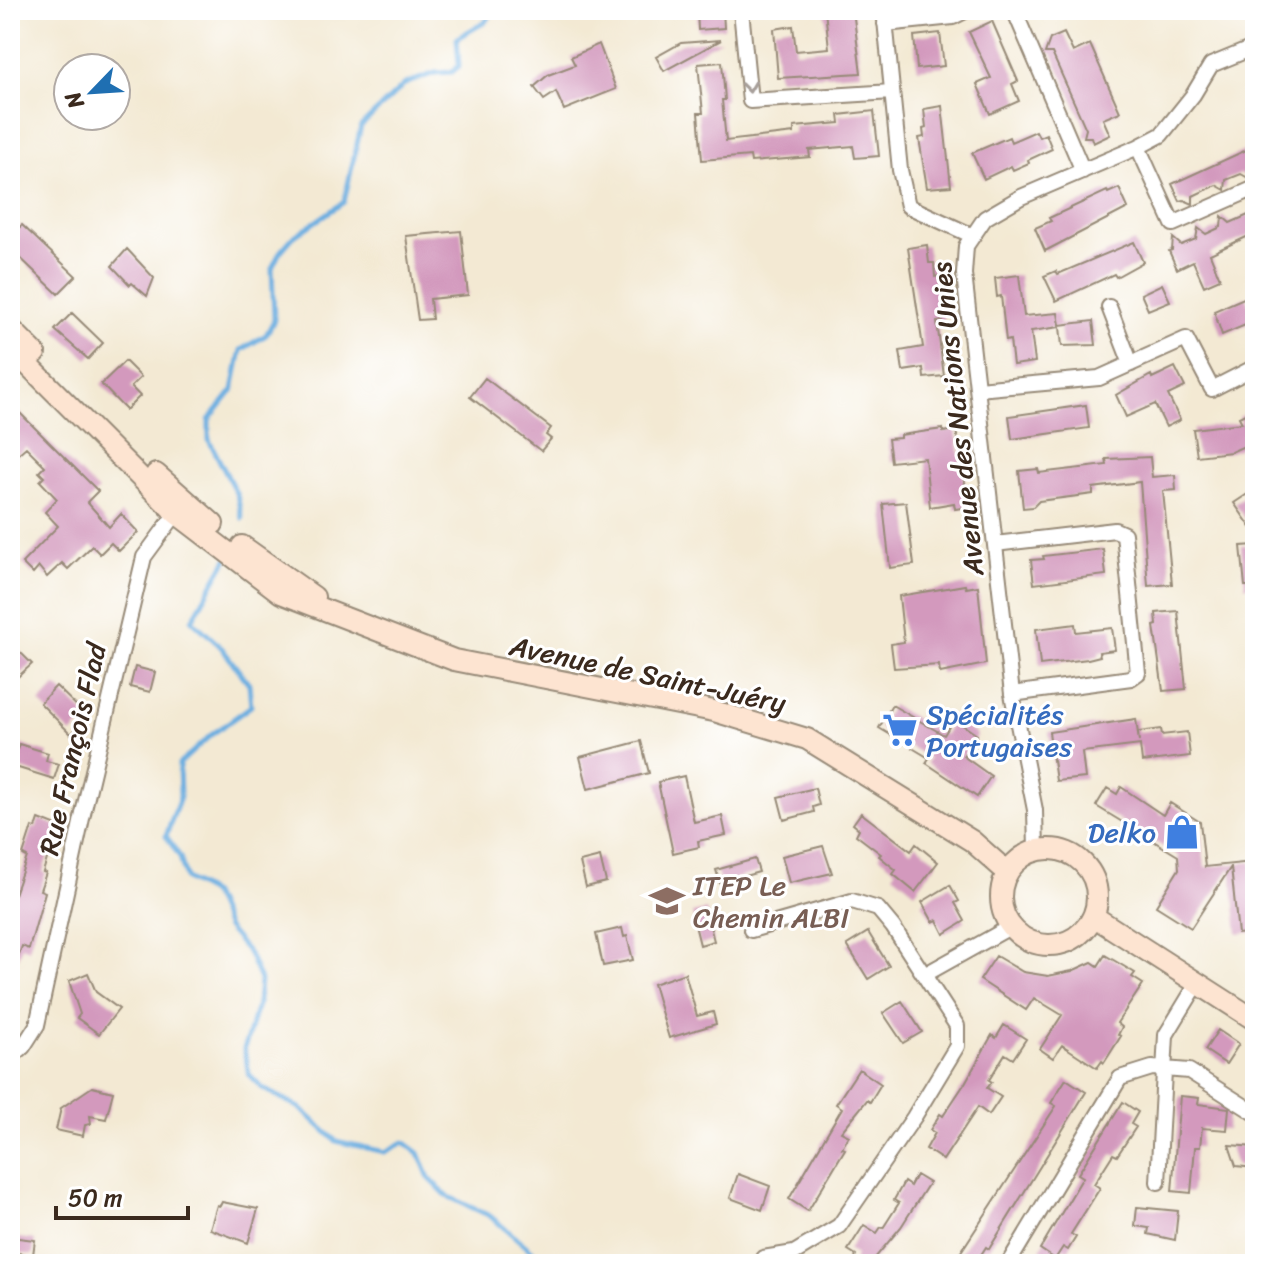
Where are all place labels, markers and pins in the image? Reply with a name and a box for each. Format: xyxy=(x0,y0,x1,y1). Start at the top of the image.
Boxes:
place label: Spécialités Portugaises xyxy=(926,690,1072,771)
supermarket icon: Spécialités Portugaises xyxy=(881,711,919,749)
place label: Delko xyxy=(1088,808,1156,857)
shop icon: Delko xyxy=(1163,813,1201,851)
place label: ITEP Le Chemin ALBI xyxy=(692,861,850,942)
school or university icon: ITEP Le Chemin ALBI xyxy=(648,882,686,920)

